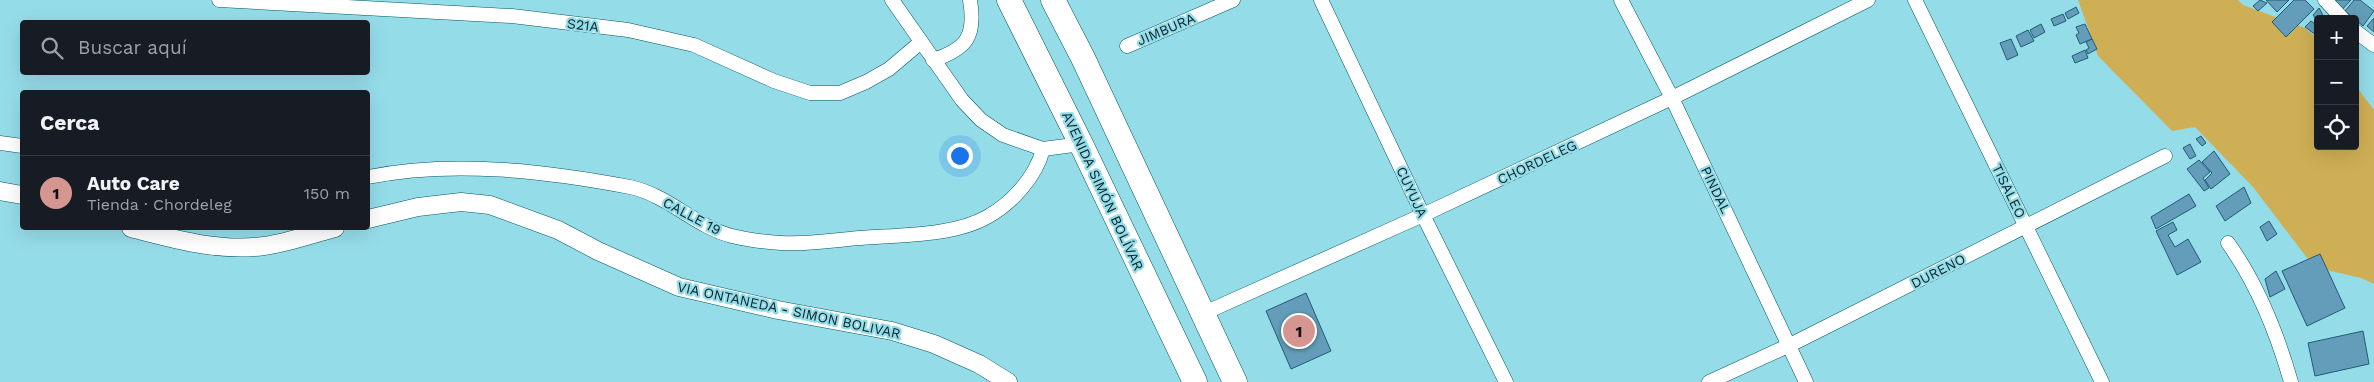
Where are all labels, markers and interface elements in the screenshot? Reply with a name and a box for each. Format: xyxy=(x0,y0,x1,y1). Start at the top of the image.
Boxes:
street label: JIMBURA xyxy=(1135,10,1197,48)
street label: S21A xyxy=(566,15,600,35)
map controls xyxy=(2314,15,2359,150)
button: + xyxy=(2314,15,2359,60)
search box xyxy=(20,20,370,75)
icon: search xyxy=(38,34,66,62)
text: Buscar aquí xyxy=(78,36,187,59)
button: − xyxy=(2314,60,2359,105)
button: locate xyxy=(2314,105,2359,150)
street label: AVENIDA SIMÓN BOLÍVAR xyxy=(1059,109,1147,273)
text: Cerca xyxy=(40,110,99,135)
street label: CHORDELEG xyxy=(1495,137,1579,187)
your location xyxy=(947,143,973,169)
street label: TISALEO xyxy=(1989,161,2029,221)
street label: CUYUJA xyxy=(1393,164,1431,220)
street label: PINDAL xyxy=(1698,164,1734,216)
text: Auto Care xyxy=(87,172,180,195)
text: 1 xyxy=(53,184,59,203)
text: 150 m xyxy=(304,184,350,203)
street label: CALLE 19 xyxy=(660,194,724,238)
text: Tienda · Chordeleg xyxy=(87,195,232,214)
street label: DURENO xyxy=(1908,250,1968,292)
street label: VIA ONTANEDA - SIMON BOLIVAR xyxy=(676,279,902,341)
pin: 1 xyxy=(1283,312,1315,350)

